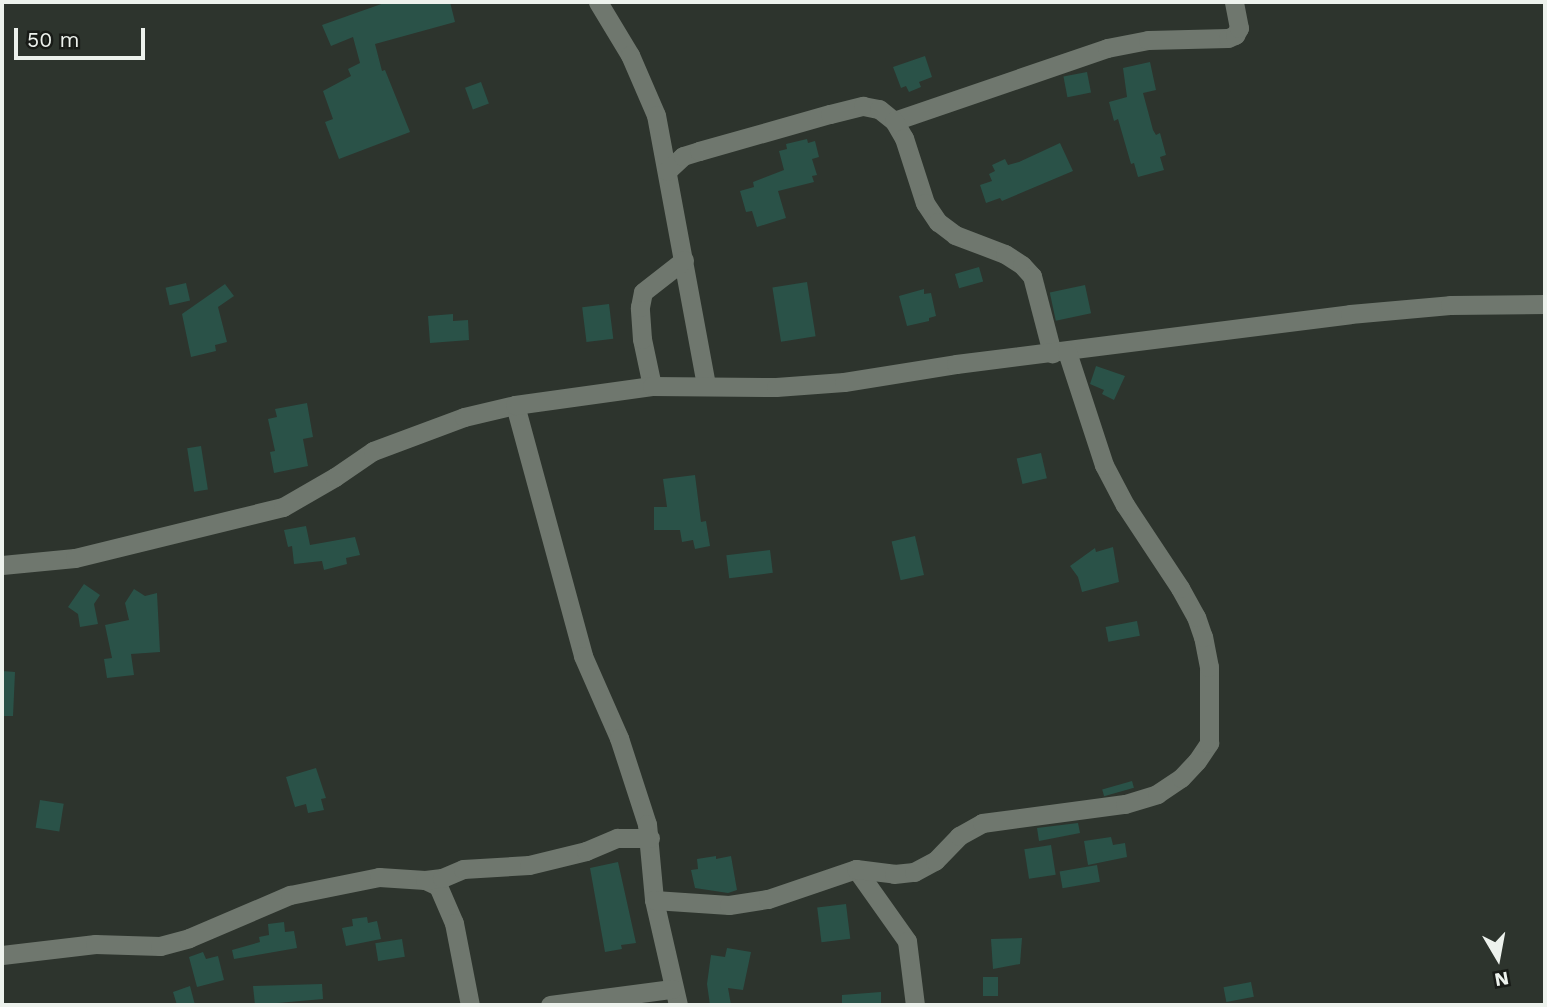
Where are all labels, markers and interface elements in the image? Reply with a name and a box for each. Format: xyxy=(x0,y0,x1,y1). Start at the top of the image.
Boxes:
scale bar xyxy=(18,14,149,58)
text: 50 m xyxy=(27,27,79,52)
north arrow xyxy=(1463,923,1533,993)
text: N xyxy=(1493,967,1511,992)

